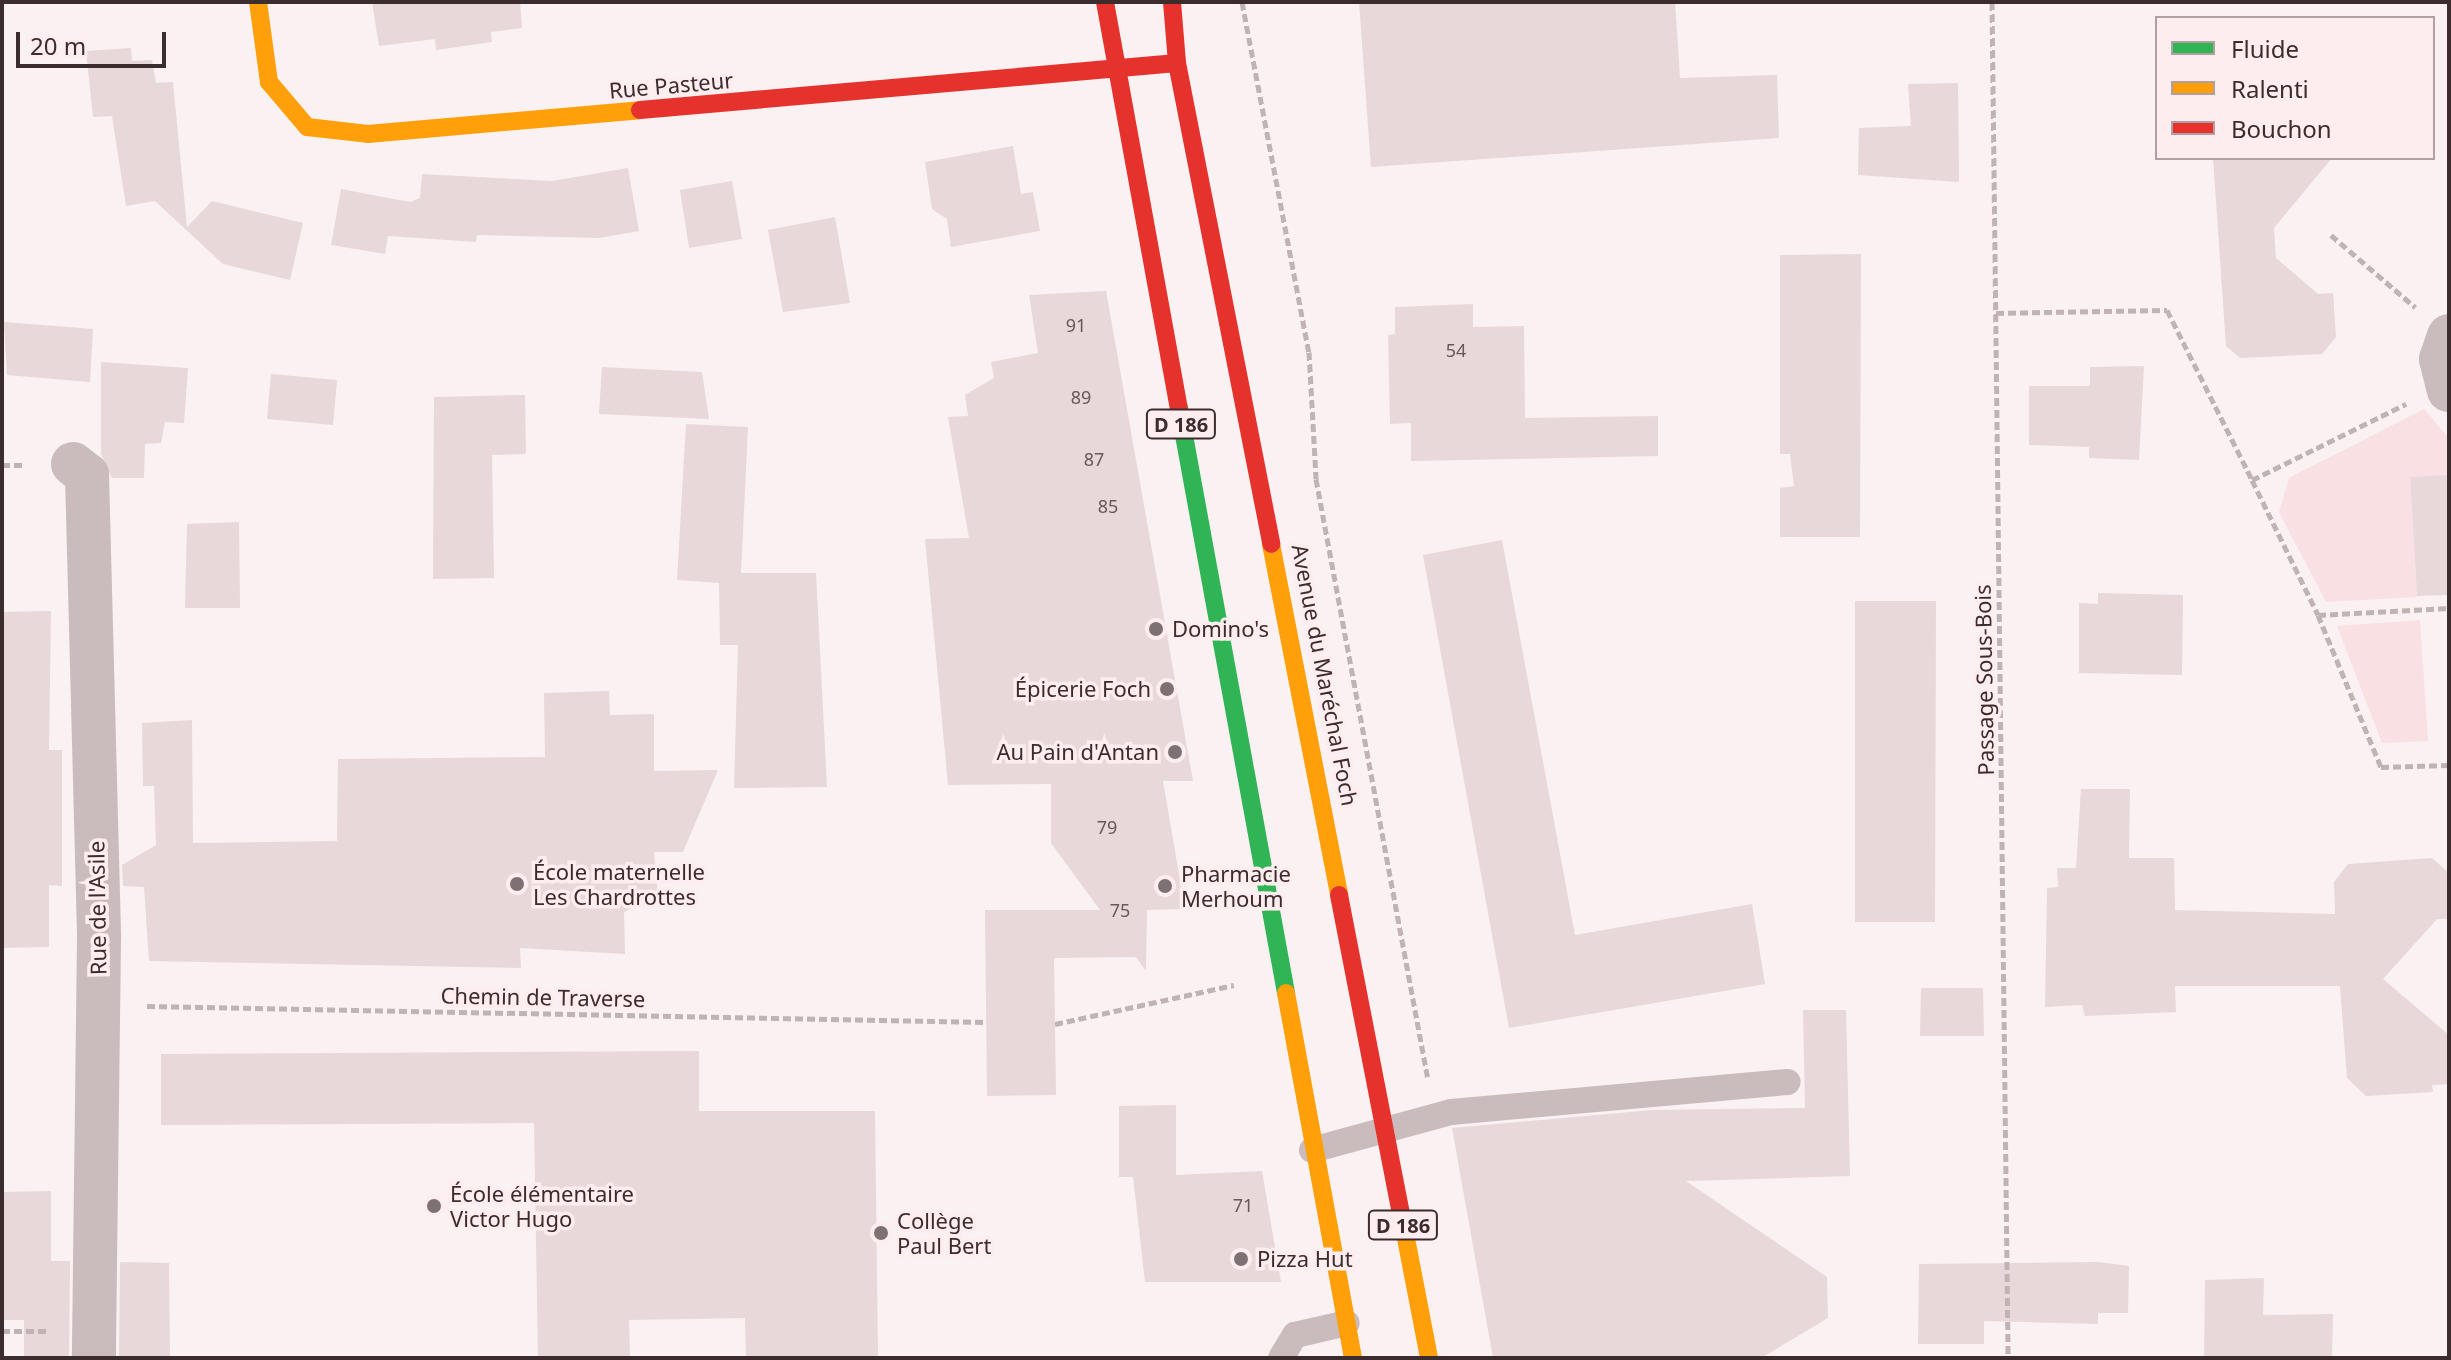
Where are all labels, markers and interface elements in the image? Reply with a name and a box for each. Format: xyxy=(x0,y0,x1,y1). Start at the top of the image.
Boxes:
scale bar xyxy=(20,16,170,66)
legend xyxy=(2155,16,2435,160)
text: 20 m xyxy=(30,29,86,62)
text: Fluide xyxy=(2231,32,2299,65)
street label: Rue Pasteur xyxy=(608,66,734,104)
text: Ralenti xyxy=(2231,72,2309,105)
text: Bouchon xyxy=(2231,112,2332,145)
house number: 91 xyxy=(1066,314,1086,336)
house number: 54 xyxy=(1446,339,1466,361)
house number: 89 xyxy=(1071,386,1091,408)
road number: D 186 xyxy=(1145,408,1217,440)
house number: 87 xyxy=(1084,448,1104,470)
house number: 85 xyxy=(1098,495,1118,517)
street label: Avenue du Maréchal Foch xyxy=(1287,542,1363,808)
street label: Passage Sous-Bois xyxy=(1969,584,1999,776)
place label: Domino's xyxy=(1172,616,1269,642)
marker: Domino's xyxy=(1147,620,1165,638)
place label: Épicerie Foch xyxy=(1015,676,1151,702)
marker: Épicerie Foch xyxy=(1158,680,1176,698)
place label: Au Pain d'Antan xyxy=(997,739,1159,765)
marker: Au Pain d'Antan xyxy=(1166,743,1184,761)
house number: 79 xyxy=(1097,816,1117,838)
street label: Rue de l'Asile xyxy=(83,841,111,975)
place label: École maternelle Les Chardrottes xyxy=(533,858,705,910)
place label: Pharmacie Merhoum xyxy=(1181,860,1291,912)
marker: École maternelle Les Chardrottes xyxy=(508,875,526,893)
marker: Pharmacie Merhoum xyxy=(1156,877,1174,895)
house number: 75 xyxy=(1110,899,1130,921)
street label: Chemin de Traverse xyxy=(440,982,646,1012)
place label: École élémentaire Victor Hugo xyxy=(450,1180,634,1232)
house number: 71 xyxy=(1233,1194,1253,1216)
marker: École élémentaire Victor Hugo xyxy=(425,1197,443,1215)
place label: Collège Paul Bert xyxy=(897,1207,991,1258)
road number: D 186 xyxy=(1367,1209,1439,1241)
marker: Collège Paul Bert xyxy=(872,1224,890,1242)
place label: Pizza Hut xyxy=(1257,1246,1353,1272)
marker: Pizza Hut xyxy=(1232,1250,1250,1268)

